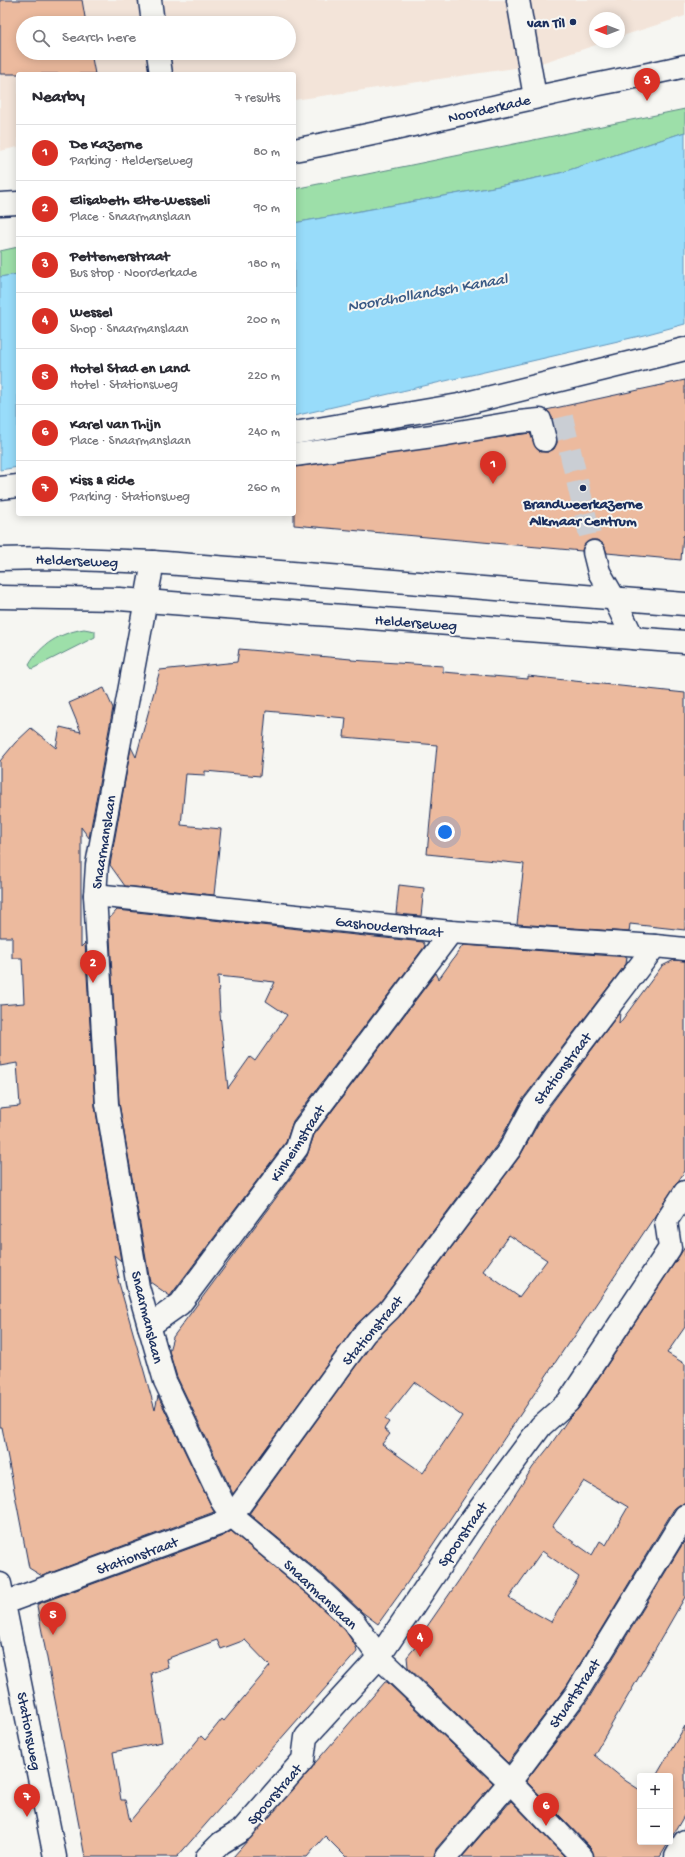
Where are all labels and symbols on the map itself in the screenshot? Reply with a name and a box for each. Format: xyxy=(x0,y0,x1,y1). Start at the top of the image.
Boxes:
north arrow xyxy=(589,12,625,48)
place label: van Til xyxy=(526,15,566,33)
marker: van Til xyxy=(568,17,578,27)
pin: 3 xyxy=(634,68,660,101)
street label: Noorderkade xyxy=(446,92,533,128)
water label: Noordhollandsch Kanaal xyxy=(346,271,511,318)
pin: 1 xyxy=(480,451,506,484)
marker: Brandweerkazerne Alkmaar Centrum xyxy=(578,483,588,493)
place label: Brandweerkazerne Alkmaar Centrum xyxy=(522,496,644,531)
street label: Helderseweg xyxy=(35,552,119,572)
street label: Helderseweg xyxy=(374,612,458,636)
street label: Snaarmanslaan xyxy=(89,794,121,891)
your location xyxy=(435,822,455,842)
street label: Gashouderstraat xyxy=(334,913,445,943)
pin: 2 xyxy=(80,950,106,983)
street label: Stationstraat xyxy=(531,1028,598,1109)
street label: Kinheimstraat xyxy=(267,1101,331,1186)
street label: Snaarmanslaan xyxy=(126,1269,166,1366)
street label: Stationstraat xyxy=(339,1291,409,1370)
street label: Spoorstraat xyxy=(435,1498,494,1571)
street label: Stationstraat xyxy=(94,1533,183,1580)
street label: Snaarmanslaan xyxy=(279,1557,360,1634)
pin: 5 xyxy=(40,1602,66,1635)
pin: 4 xyxy=(407,1624,433,1657)
street label: Stuartstraat xyxy=(546,1655,606,1732)
street label: Stationsweg xyxy=(12,1691,44,1772)
street label: Spoorstraat xyxy=(244,1760,308,1830)
pin: 7 xyxy=(14,1784,40,1817)
pin: 6 xyxy=(533,1793,559,1826)

